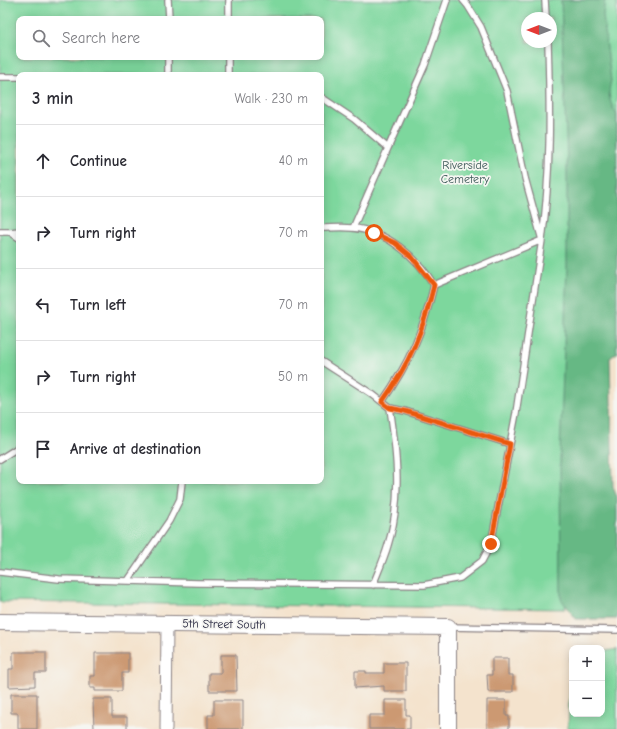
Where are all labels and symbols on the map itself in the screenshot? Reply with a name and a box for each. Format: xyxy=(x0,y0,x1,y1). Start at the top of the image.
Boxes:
north arrow xyxy=(521,12,557,48)
park label: Riverside Cemetery xyxy=(441,158,490,186)
route start xyxy=(365,224,383,242)
route end xyxy=(482,535,500,553)
street label: 5th Street South xyxy=(182,616,266,632)

